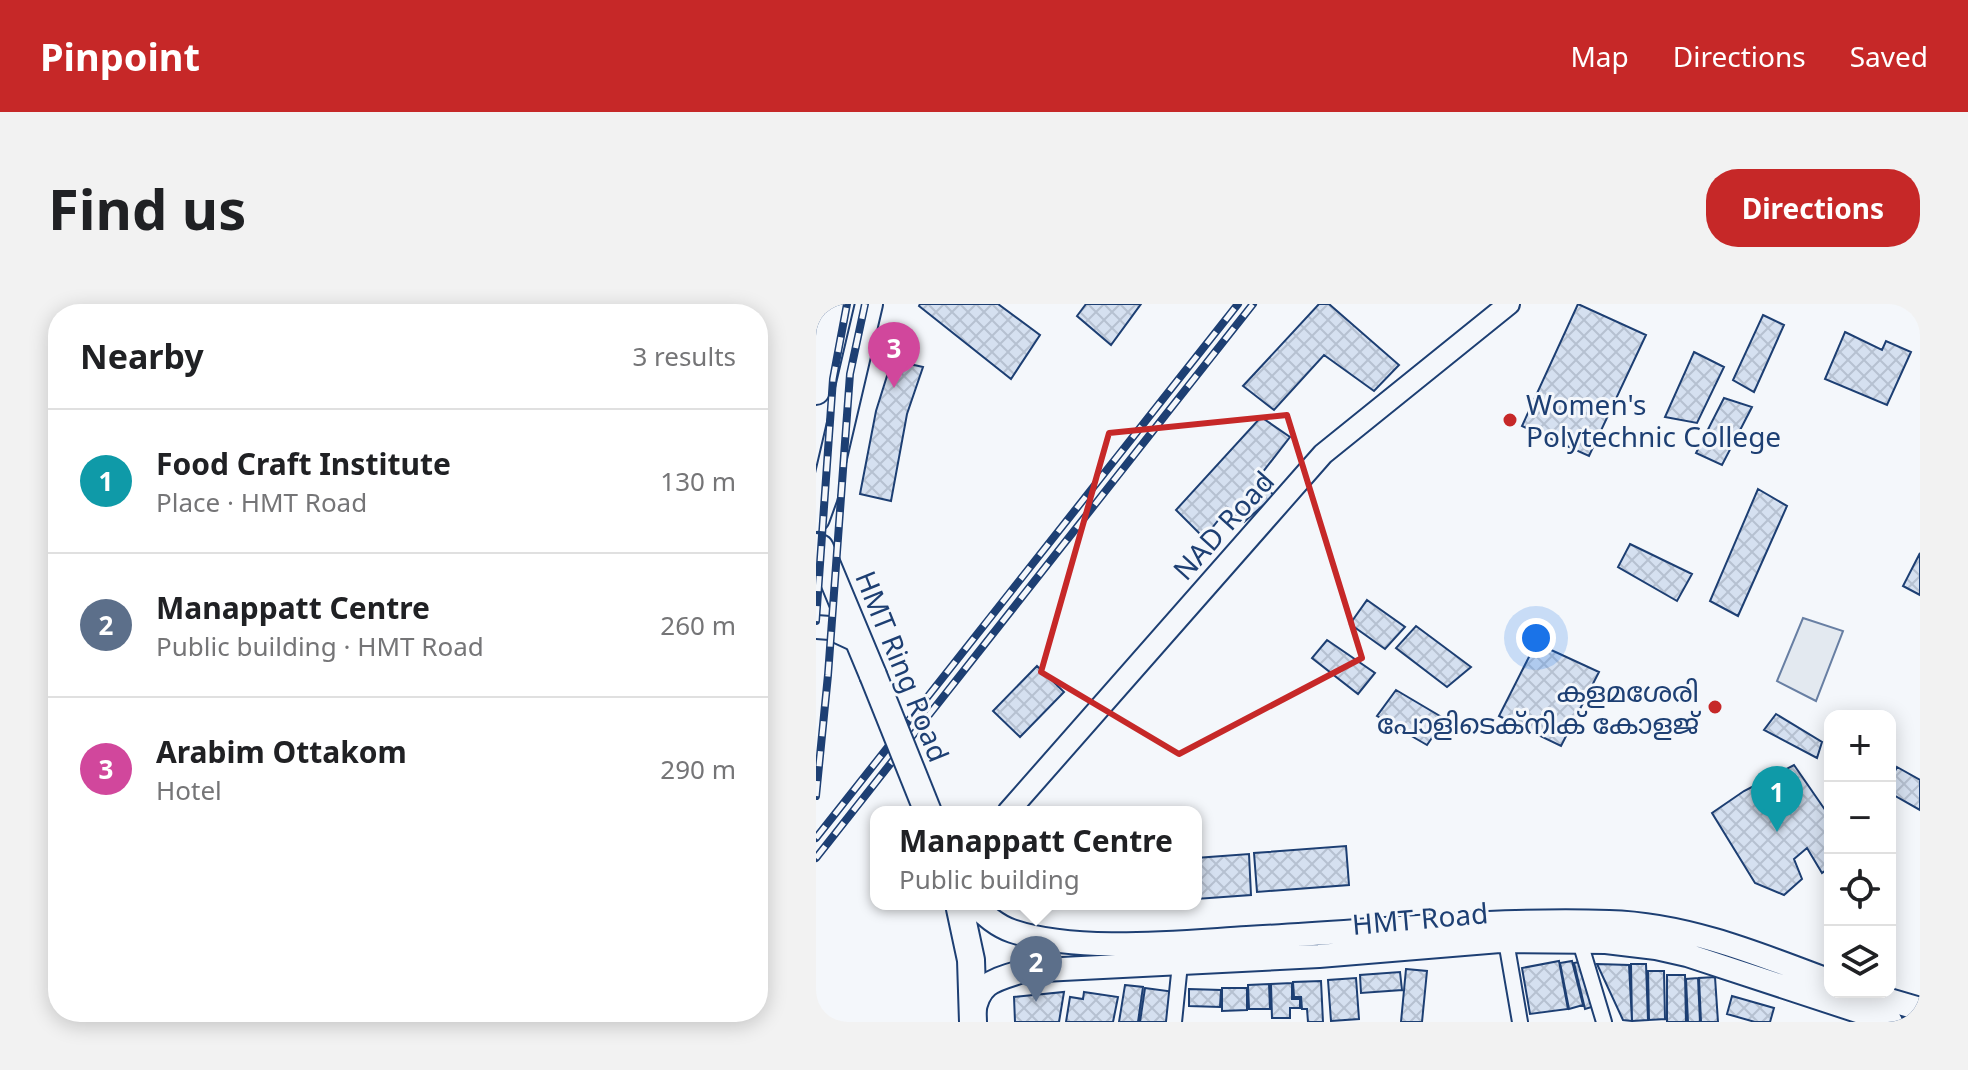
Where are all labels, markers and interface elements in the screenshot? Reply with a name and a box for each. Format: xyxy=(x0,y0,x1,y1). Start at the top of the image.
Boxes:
text: Pinpoint xyxy=(40,30,200,82)
text: Map xyxy=(1570,37,1629,75)
text: Directions xyxy=(1673,37,1806,75)
text: Saved xyxy=(1850,37,1928,75)
button: Directions xyxy=(1706,169,1920,247)
text: Find us xyxy=(48,170,246,246)
pin: 3 xyxy=(868,322,920,388)
text: Nearby xyxy=(80,333,204,379)
text: 3 results xyxy=(632,338,736,374)
place label: Women's Polytechnic College xyxy=(1526,385,1781,455)
marker: Women's Polytechnic College xyxy=(1501,411,1519,429)
text: Food Craft Institute xyxy=(156,443,451,484)
street label: NAD Road xyxy=(1164,462,1282,588)
text: 1 xyxy=(99,463,113,499)
text: 130 m xyxy=(660,463,736,499)
text: Place · HMT Road xyxy=(156,484,367,520)
street label: HMT Ring Road xyxy=(847,565,959,767)
text: Manappatt Centre xyxy=(156,587,430,628)
text: 2 xyxy=(99,607,113,643)
text: 260 m xyxy=(660,607,736,643)
your location xyxy=(1516,618,1556,658)
text: Public building · HMT Road xyxy=(156,628,484,664)
place label: കളമശേരി പോളിടെക്നിക് കോളജ് xyxy=(1377,672,1701,742)
marker: കളമശേരി പോളിടെക്നിക് കോളജ് xyxy=(1706,698,1724,716)
map controls xyxy=(1824,710,1896,998)
button: + xyxy=(1824,710,1896,782)
text: Arabim Ottakom xyxy=(156,731,407,772)
text: 3 xyxy=(99,751,113,787)
text: 290 m xyxy=(660,751,736,787)
pin: 1 xyxy=(1751,766,1803,832)
text: Hotel xyxy=(156,772,222,808)
button: − xyxy=(1824,782,1896,854)
popup xyxy=(870,806,1202,910)
text: Manappatt Centre xyxy=(899,820,1173,861)
button: locate xyxy=(1824,854,1896,926)
text: Public building xyxy=(899,861,1080,897)
street label: HMT Road xyxy=(1350,893,1490,943)
button: layers xyxy=(1824,926,1896,998)
pin: 2 xyxy=(1010,936,1062,1002)

